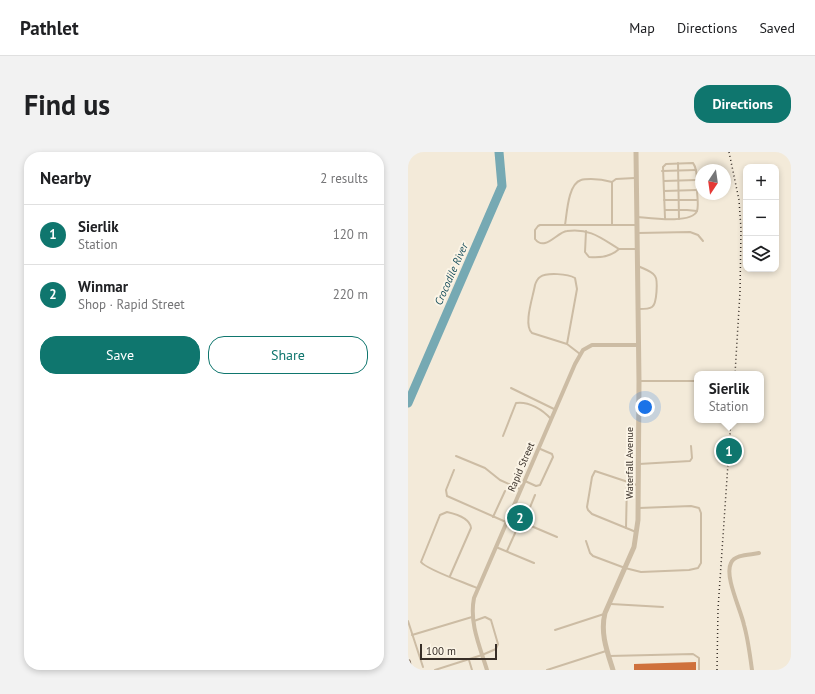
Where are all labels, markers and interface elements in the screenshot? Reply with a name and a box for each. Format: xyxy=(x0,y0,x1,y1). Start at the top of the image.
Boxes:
text: Pathlet xyxy=(20,16,79,40)
text: Map xyxy=(629,19,655,37)
text: Directions xyxy=(677,19,737,37)
text: Saved xyxy=(759,19,795,37)
button: Directions xyxy=(694,85,791,123)
text: Find us xyxy=(24,86,110,123)
north arrow xyxy=(695,164,731,200)
map controls xyxy=(743,164,779,272)
button: + xyxy=(743,164,779,200)
text: Nearby xyxy=(40,167,91,189)
text: 2 results xyxy=(320,170,368,187)
button: − xyxy=(743,200,779,236)
text: Sierlik xyxy=(78,217,119,236)
text: 1 xyxy=(49,226,57,243)
text: 120 m xyxy=(333,226,368,243)
text: Station xyxy=(78,236,118,253)
button: layers xyxy=(743,236,779,272)
water label: Crocodile River xyxy=(431,240,471,307)
text: Winmar xyxy=(78,277,128,296)
text: 2 xyxy=(49,286,57,303)
text: 220 m xyxy=(333,286,368,303)
text: Shop · Rapid Street xyxy=(78,296,185,313)
button: Save xyxy=(40,336,200,374)
button: Share xyxy=(208,336,368,374)
popup xyxy=(694,371,764,423)
text: Sierlik xyxy=(709,379,749,398)
your location xyxy=(635,397,655,417)
text: Station xyxy=(709,398,748,415)
street label: Waterfall Avenue xyxy=(623,427,636,499)
pin: 1 xyxy=(716,436,742,466)
street label: Rapid Street xyxy=(505,440,537,494)
pin: 2 xyxy=(507,503,533,533)
scale bar xyxy=(420,642,497,661)
text: 100 m xyxy=(426,644,456,658)

